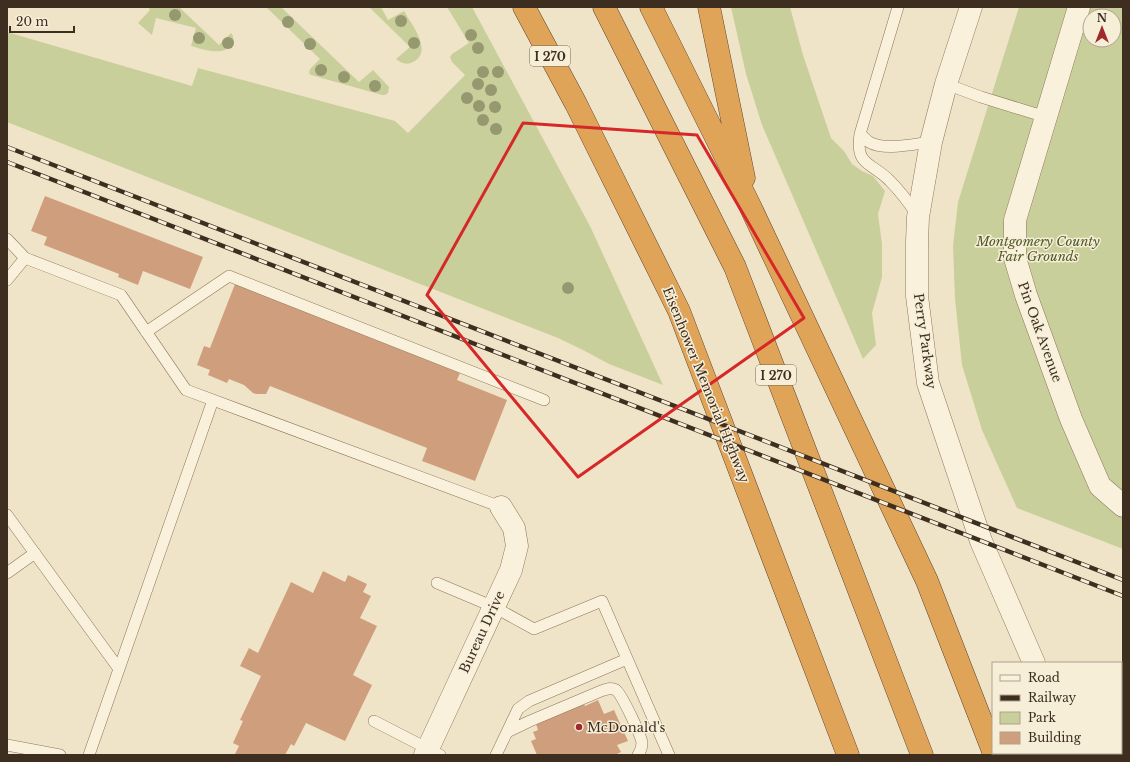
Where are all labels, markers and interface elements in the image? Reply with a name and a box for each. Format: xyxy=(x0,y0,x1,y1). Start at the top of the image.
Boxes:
scale bar xyxy=(10,8,74,34)
north arrow xyxy=(1082,8,1122,48)
text: N xyxy=(1097,11,1108,25)
text: 20 m xyxy=(16,14,48,29)
road number: I 270 xyxy=(530,46,570,66)
park label: Montgomery County Fair Grounds xyxy=(975,233,1100,265)
street label: Pin Oak Avenue xyxy=(1014,279,1066,385)
street label: Eisenhower Memorial Highway xyxy=(659,284,753,486)
street label: Perry Parkway xyxy=(910,292,940,391)
road number: I 270 xyxy=(756,365,796,385)
street label: Bureau Drive xyxy=(456,588,508,676)
legend xyxy=(992,662,1122,754)
text: Road xyxy=(1028,670,1060,685)
text: Railway xyxy=(1028,690,1077,705)
text: Park xyxy=(1028,710,1056,725)
place label: McDonald's xyxy=(587,719,666,736)
marker: McDonald's xyxy=(574,722,584,732)
text: Building xyxy=(1028,730,1082,745)

